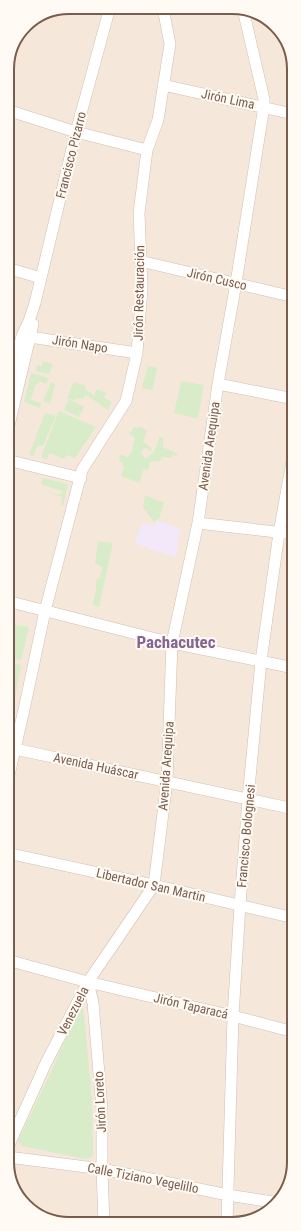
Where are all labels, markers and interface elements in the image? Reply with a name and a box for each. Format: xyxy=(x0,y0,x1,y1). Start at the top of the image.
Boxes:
street label: Jirón Lima xyxy=(200,86,256,112)
street label: Francisco Pizarro xyxy=(53,110,89,200)
street label: Jirón Restauración xyxy=(131,245,147,341)
street label: Jirón Cusco xyxy=(186,265,248,293)
street label: Jirón Napo xyxy=(51,332,109,356)
street label: Avenida Arequipa xyxy=(195,401,223,491)
district label: Pachacutec xyxy=(136,632,216,652)
street label: Avenida Arequipa xyxy=(155,721,177,811)
street label: Avenida Huáscar xyxy=(52,750,140,782)
street label: Francisco Bolognesi xyxy=(234,784,258,888)
street label: Libertador San Martin xyxy=(95,865,207,905)
street label: Venezuela xyxy=(54,984,92,1038)
street label: Jirón Taparacá xyxy=(152,990,230,1022)
street label: Jirón Loreto xyxy=(91,1071,109,1133)
street label: Calle Tiziano Vegelillo xyxy=(86,1160,200,1196)

